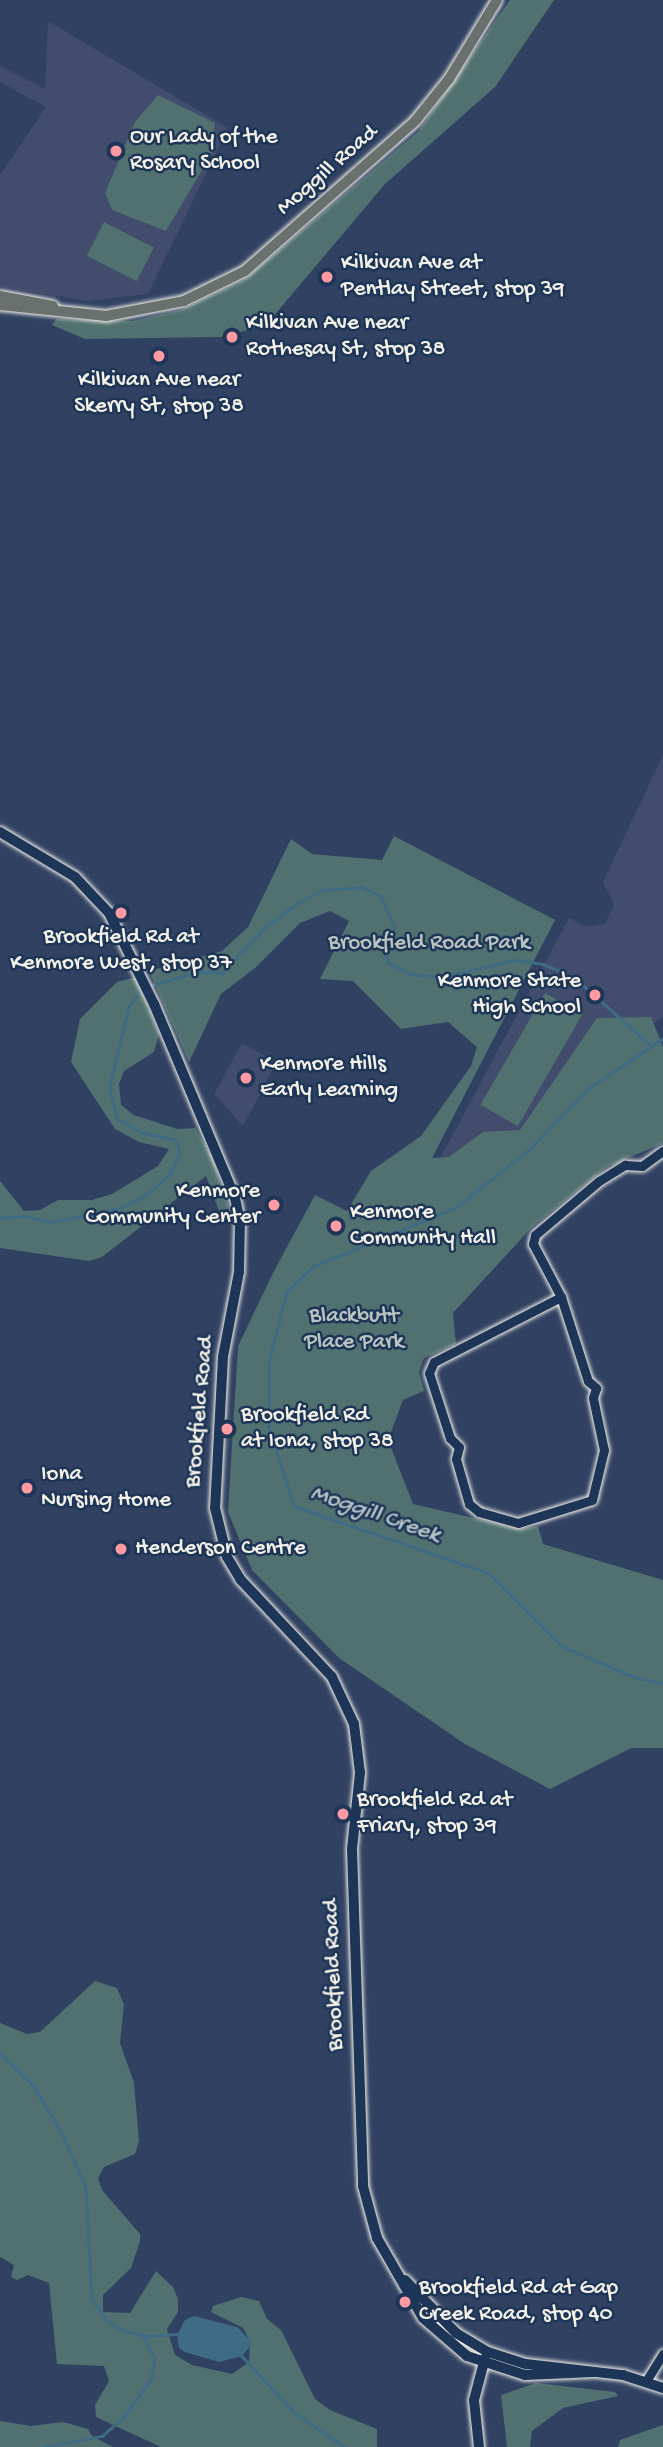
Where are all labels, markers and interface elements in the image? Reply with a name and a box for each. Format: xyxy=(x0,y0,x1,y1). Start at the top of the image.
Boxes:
street label: Moggill Road xyxy=(272,120,384,222)
place label: Our Lady of the Rosary School xyxy=(130,124,278,178)
marker: Our Lady of the Rosary School xyxy=(108,143,124,159)
place label: Kilkivan Ave at Pentlay Street, stop 39 xyxy=(341,250,564,304)
marker: Kilkivan Ave at Pentlay Street, stop 39 xyxy=(319,269,335,285)
place label: Kilkivan Ave near Rothesay St, stop 38 xyxy=(246,310,445,364)
marker: Kilkivan Ave near Rothesay St, stop 38 xyxy=(224,329,240,345)
marker: Kilkivan Ave near Skerry St, stop 38 xyxy=(151,348,167,364)
place label: Kilkivan Ave near Skerry St, stop 38 xyxy=(74,367,244,421)
marker: Brookfield Rd at Kenmore West, stop 37 xyxy=(113,905,129,921)
place label: Brookfield Rd at Kenmore West, stop 37 xyxy=(10,924,232,978)
park label: Brookfield Road Park xyxy=(328,930,530,958)
place label: Kenmore State High School xyxy=(438,968,581,1022)
marker: Kenmore State High School xyxy=(587,987,603,1003)
place label: Kenmore Hills Early Learning xyxy=(260,1051,398,1105)
marker: Kenmore Hills Early Learning xyxy=(238,1070,254,1086)
place label: Kenmore Community Center xyxy=(85,1178,260,1232)
marker: Kenmore Community Center xyxy=(266,1197,282,1213)
place label: Kenmore Community Hall xyxy=(350,1199,496,1253)
marker: Kenmore Community Hall xyxy=(328,1218,344,1234)
park label: Blackbutt Place Park xyxy=(304,1303,404,1357)
street label: Brookfield Road xyxy=(181,1335,221,1489)
place label: Brookfield Rd at Iona, stop 38 xyxy=(241,1402,394,1456)
marker: Brookfield Rd at Iona, stop 38 xyxy=(219,1421,235,1437)
place label: Iona Nursing Home xyxy=(41,1461,171,1515)
water label: Moggill Creek xyxy=(307,1479,443,1551)
marker: Iona Nursing Home xyxy=(19,1480,35,1496)
place label: Henderson Centre xyxy=(135,1535,306,1563)
marker: Henderson Centre xyxy=(113,1541,129,1557)
place label: Brookfield Rd at Friary, stop 39 xyxy=(357,1787,512,1841)
marker: Brookfield Rd at Friary, stop 39 xyxy=(335,1806,351,1822)
street label: Brookfield Road xyxy=(319,1898,351,2052)
place label: Brookfield Rd at Gap Creek Road, stop 40 xyxy=(419,2275,618,2329)
marker: Brookfield Rd at Gap Creek Road, stop 40 xyxy=(397,2294,413,2310)

